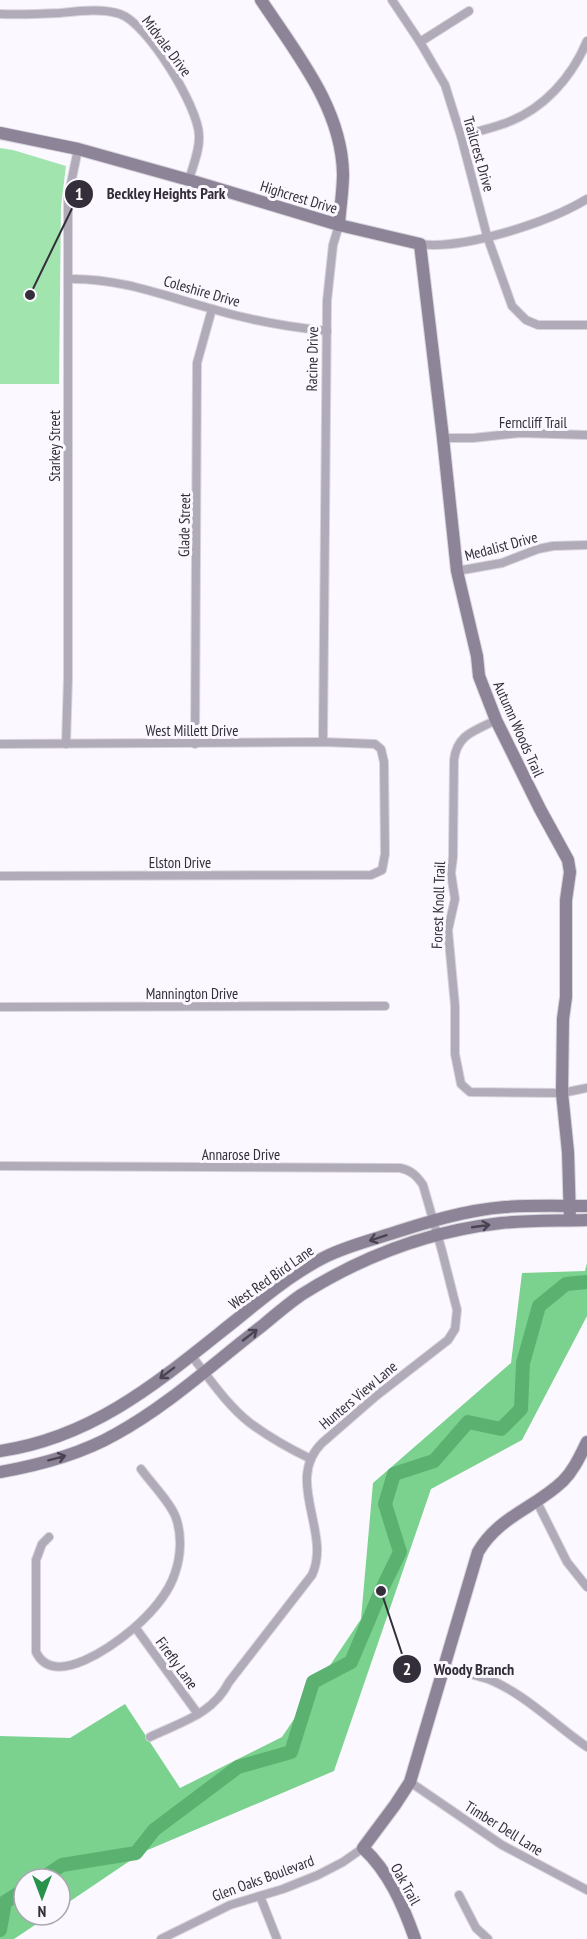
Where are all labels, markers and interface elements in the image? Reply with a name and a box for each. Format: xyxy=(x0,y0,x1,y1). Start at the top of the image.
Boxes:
street label: Midvale Drive xyxy=(138,12,196,80)
street label: Trailcrest Drive xyxy=(459,114,499,194)
street label: Highcrest Drive xyxy=(258,176,340,218)
callout: Beckley Heights Park xyxy=(64,177,237,211)
text: 1 xyxy=(75,182,83,205)
text: Beckley Heights Park xyxy=(107,183,226,203)
street label: Coleshire Drive xyxy=(162,271,242,311)
street label: Racine Drive xyxy=(302,326,322,392)
street label: Starkey Street xyxy=(45,410,64,482)
street label: Ferncliff Trail xyxy=(499,413,567,432)
street label: Glade Street xyxy=(174,493,194,557)
street label: Medalist Drive xyxy=(462,527,540,565)
street label: Autumn Woods Trail xyxy=(489,678,549,780)
street label: West Millett Drive xyxy=(146,721,238,740)
street label: Elston Drive xyxy=(149,853,211,872)
street label: Forest Knoll Trail xyxy=(427,860,449,949)
street label: Mannington Drive xyxy=(146,984,238,1003)
street label: Annarose Drive xyxy=(202,1145,280,1164)
one-way arrow xyxy=(471,1220,491,1231)
one-way arrow xyxy=(369,1233,388,1244)
street label: West Red Bird Lane xyxy=(225,1241,317,1313)
one-way arrow xyxy=(241,1329,257,1342)
street label: Hunters View Lane xyxy=(315,1357,401,1433)
one-way arrow xyxy=(159,1367,175,1380)
one-way arrow xyxy=(47,1452,66,1464)
street label: Firefly Lane xyxy=(152,1633,202,1693)
callout: Woody Branch xyxy=(392,1652,527,1686)
text: 2 xyxy=(403,1657,411,1680)
text: Woody Branch xyxy=(433,1659,514,1679)
street label: Timber Dell Lane xyxy=(461,1796,547,1860)
street label: Glen Oaks Boulevard xyxy=(209,1851,317,1905)
street label: Oak Trail xyxy=(387,1860,425,1909)
north arrow xyxy=(12,1867,72,1927)
text: N xyxy=(38,1902,46,1922)

